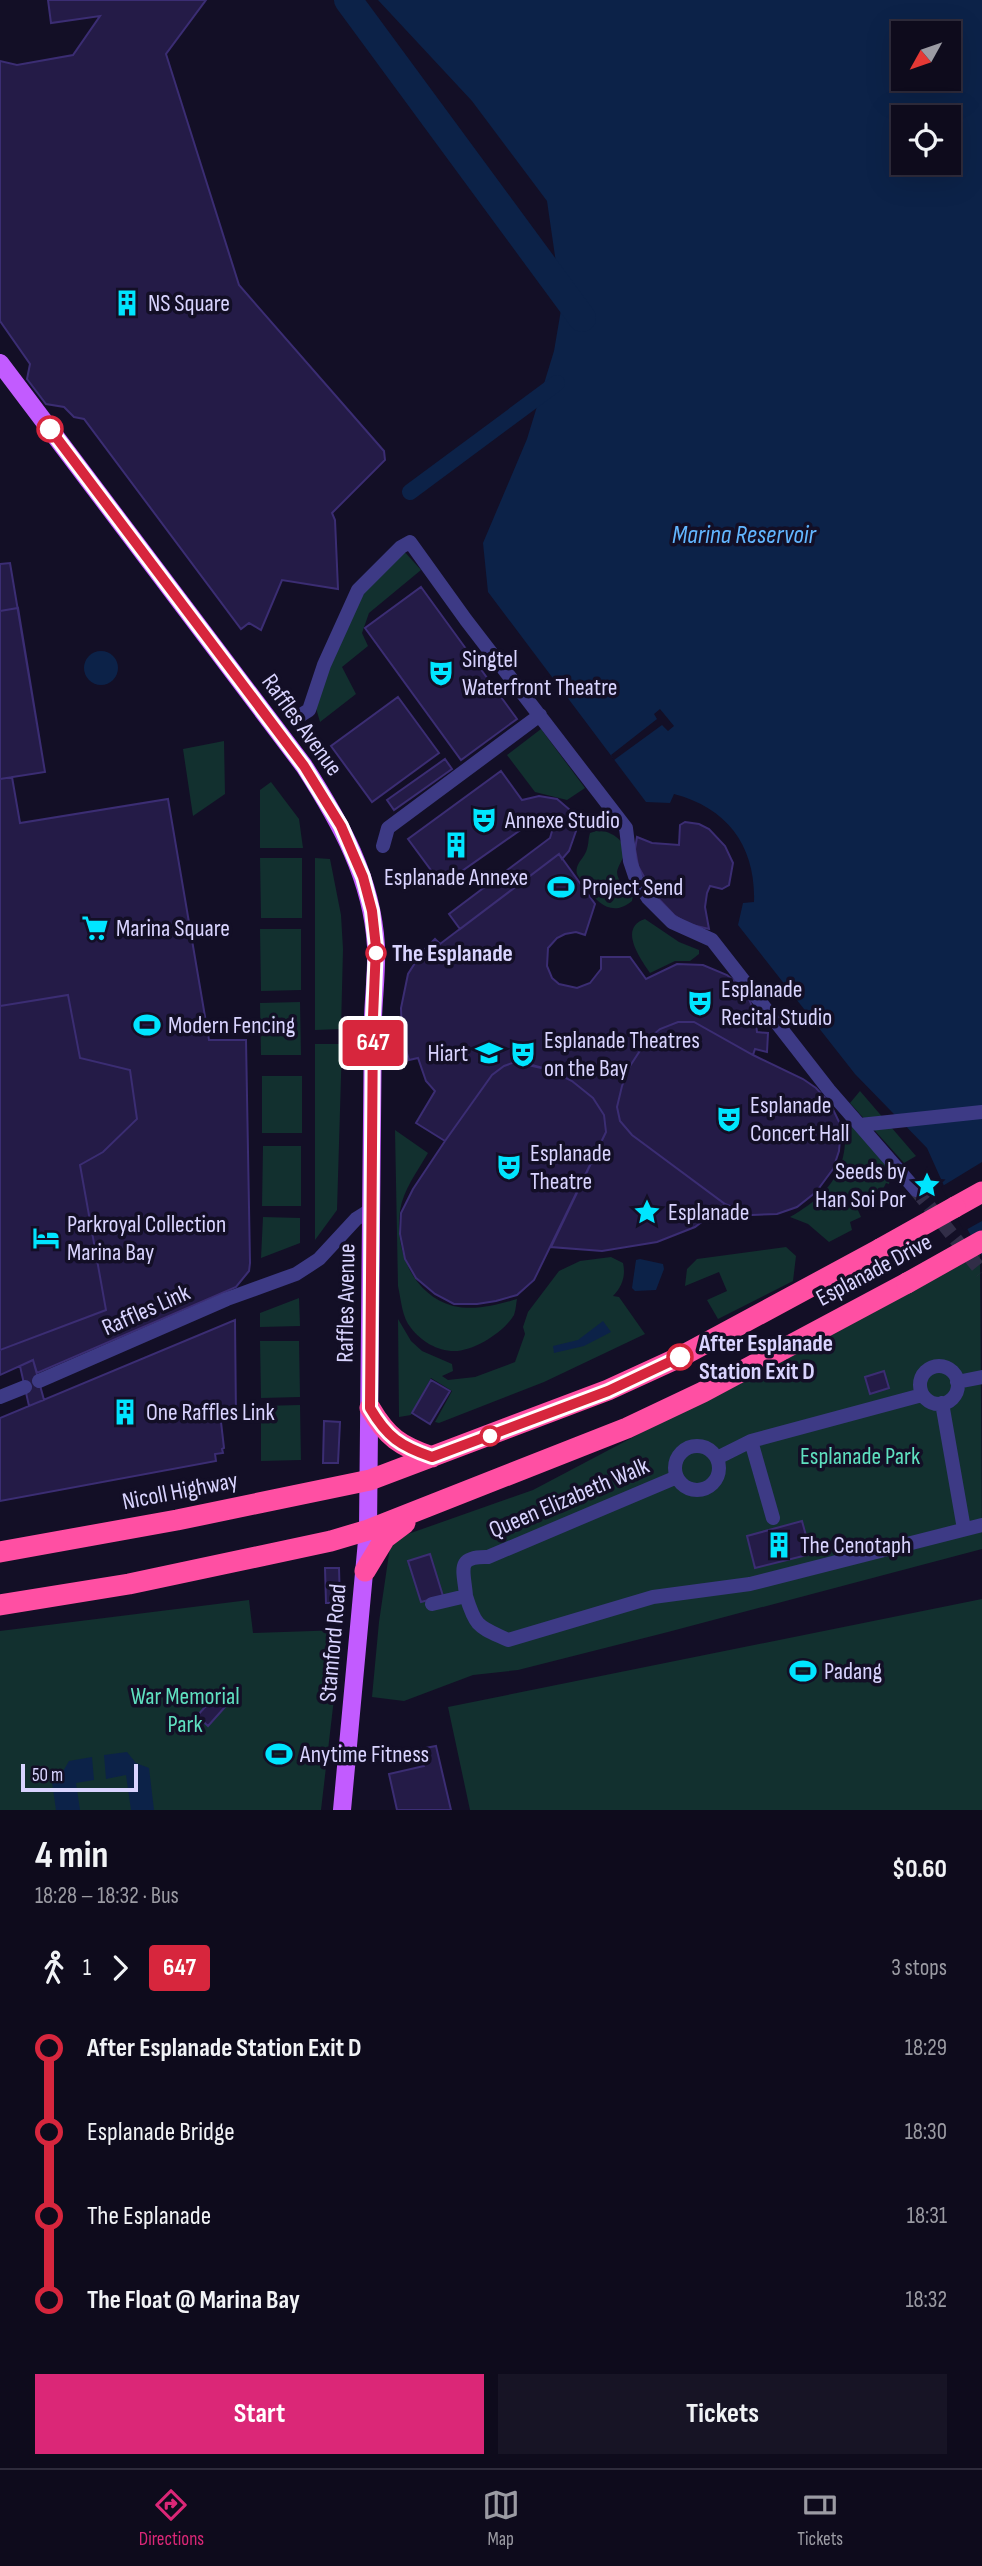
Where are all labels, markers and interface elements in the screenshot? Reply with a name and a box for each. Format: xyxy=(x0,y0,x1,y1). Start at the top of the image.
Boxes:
north arrow xyxy=(891,21,961,91)
map controls xyxy=(891,21,961,175)
button: locate xyxy=(891,105,961,175)
building icon: NS Square xyxy=(112,288,142,318)
place label: NS Square xyxy=(148,289,230,318)
unlabelled marker xyxy=(37,416,63,442)
water label: Marina Reservoir xyxy=(672,520,818,551)
place label: Singtel Waterfront Theatre xyxy=(462,645,617,702)
theatre icon: Singtel Waterfront Theatre xyxy=(426,658,456,688)
street label: Raffles Avenue xyxy=(255,668,349,782)
theatre icon: Annexe Studio xyxy=(469,805,499,835)
place label: Annexe Studio xyxy=(504,806,620,835)
building icon: Esplanade Annexe xyxy=(441,830,471,860)
place label: Esplanade Annexe xyxy=(384,863,528,892)
sports icon: Project Send xyxy=(546,872,576,902)
place label: Project Send xyxy=(582,873,683,902)
supermarket icon: Marina Square xyxy=(80,913,110,943)
place label: Marina Square xyxy=(116,914,230,943)
place label: The Esplanade xyxy=(392,939,513,968)
marker: The Esplanade xyxy=(366,943,386,963)
place label: Esplanade Recital Studio xyxy=(721,975,832,1032)
theatre icon: Esplanade Recital Studio xyxy=(685,988,715,1018)
sports icon: Modern Fencing xyxy=(132,1010,162,1040)
place label: Modern Fencing xyxy=(168,1011,295,1040)
line badge: 647 xyxy=(333,1020,413,1066)
place label: Esplanade Theatres on the Bay xyxy=(544,1026,700,1083)
text: 647 xyxy=(357,1028,389,1057)
school or university icon: Hiart xyxy=(474,1038,504,1068)
place label: Hiart xyxy=(428,1039,468,1068)
theatre icon: Esplanade Theatres on the Bay xyxy=(508,1039,538,1069)
place label: Esplanade Concert Hall xyxy=(750,1091,849,1148)
theatre icon: Esplanade Concert Hall xyxy=(714,1104,744,1134)
place label: Esplanade Theatre xyxy=(530,1139,611,1196)
theatre icon: Esplanade Theatre xyxy=(494,1152,524,1182)
place label: Seeds by Han Soi Por xyxy=(815,1157,906,1214)
place icon: Seeds by Han Soi Por xyxy=(912,1170,942,1200)
place icon: Esplanade xyxy=(632,1197,662,1227)
place label: Esplanade xyxy=(668,1198,749,1227)
place label: Parkroyal Collection Marina Bay xyxy=(67,1210,226,1267)
hotel icon: Parkroyal Collection Marina Bay xyxy=(31,1223,61,1253)
street label: Esplanade Drive xyxy=(811,1227,937,1313)
street label: Raffles Avenue xyxy=(330,1243,362,1363)
street label: Raffles Link xyxy=(98,1278,194,1342)
place label: After Esplanade Station Exit D xyxy=(698,1329,833,1386)
marker: After Esplanade Station Exit D xyxy=(667,1344,693,1370)
building icon: One Raffles Link xyxy=(110,1397,140,1427)
place label: One Raffles Link xyxy=(146,1398,275,1427)
unlabelled marker xyxy=(480,1426,500,1446)
park label: Esplanade Park xyxy=(800,1442,920,1471)
street label: Queen Elizabeth Walk xyxy=(485,1451,653,1545)
street label: Nicoll Highway xyxy=(120,1466,240,1516)
building icon: The Cenotaph xyxy=(764,1530,794,1560)
place label: The Cenotaph xyxy=(800,1531,911,1560)
street label: Stamford Road xyxy=(313,1583,353,1703)
sports icon: Padang xyxy=(788,1656,818,1686)
place label: Padang xyxy=(824,1657,882,1686)
park label: War Memorial Park xyxy=(130,1682,240,1739)
sports icon: Anytime Fitness xyxy=(264,1739,294,1769)
place label: Anytime Fitness xyxy=(299,1740,429,1769)
scale bar xyxy=(21,1761,138,1793)
text: 50 m xyxy=(32,1764,63,1787)
text: 4 min xyxy=(35,1833,108,1878)
text: $0.60 xyxy=(892,1854,947,1885)
text: 18:28 – 18:32 · Bus xyxy=(35,1882,179,1910)
icon: walk xyxy=(35,1949,73,1987)
icon: forward xyxy=(101,1949,139,1987)
text: 647 xyxy=(163,1953,196,1982)
text: 1 xyxy=(83,1954,91,1982)
text: 3 stops xyxy=(891,1954,947,1982)
text: After Esplanade Station Exit D xyxy=(87,2033,362,2064)
text: 18:29 xyxy=(905,2034,947,2062)
text: Esplanade Bridge xyxy=(87,2117,235,2148)
text: 18:30 xyxy=(905,2118,947,2146)
text: The Esplanade xyxy=(87,2201,211,2232)
text: 18:31 xyxy=(907,2202,947,2230)
text: The Float @ Marina Bay xyxy=(87,2285,300,2316)
text: 18:32 xyxy=(905,2286,947,2314)
button: Start xyxy=(35,2374,484,2454)
button: Tickets xyxy=(498,2374,947,2454)
tab: Directions xyxy=(139,2486,204,2551)
tab: Map xyxy=(482,2486,520,2551)
tab: Tickets xyxy=(797,2486,843,2551)

